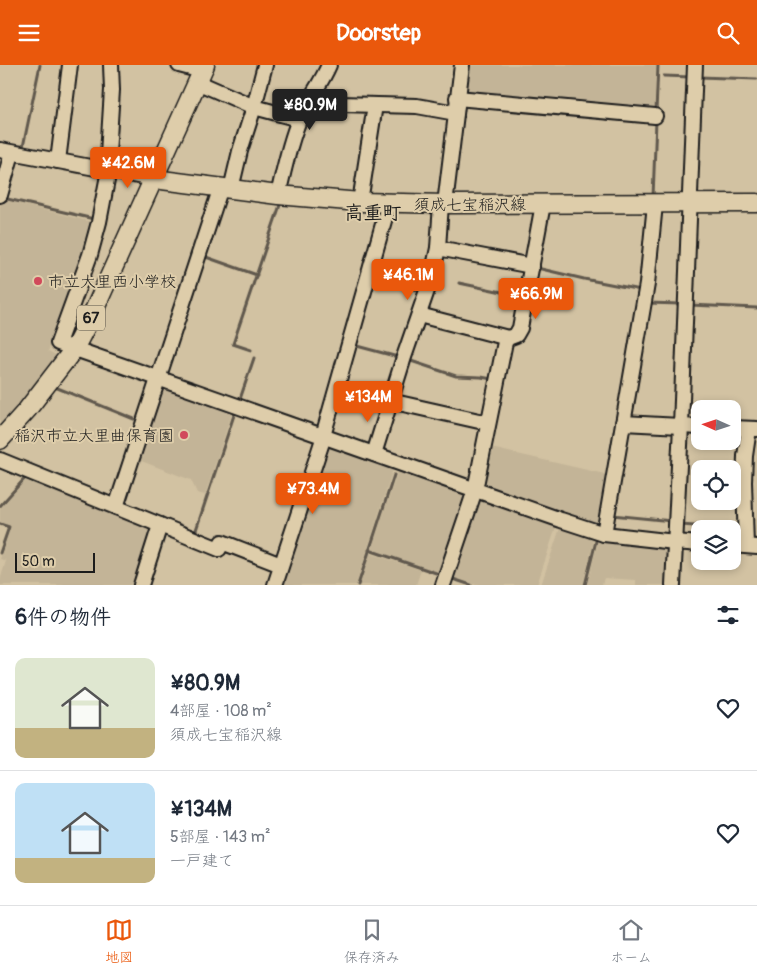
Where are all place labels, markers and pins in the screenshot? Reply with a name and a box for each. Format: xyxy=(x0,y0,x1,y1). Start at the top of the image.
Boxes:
pin: ¥80.9M xyxy=(269,88,351,131)
pin: ¥42.6M xyxy=(87,147,169,189)
pin: ¥46.1M xyxy=(367,259,449,301)
place label: 市立大里西小学校 xyxy=(48,272,176,292)
marker: 市立大里西小学校 xyxy=(32,275,44,287)
pin: ¥66.9M xyxy=(495,277,577,320)
pin: ¥134M xyxy=(333,381,403,423)
place label: 稲沢市立大里曲保育園 xyxy=(14,426,174,446)
marker: 稲沢市立大里曲保育園 xyxy=(178,429,190,441)
pin: ¥73.4M xyxy=(272,473,354,515)

